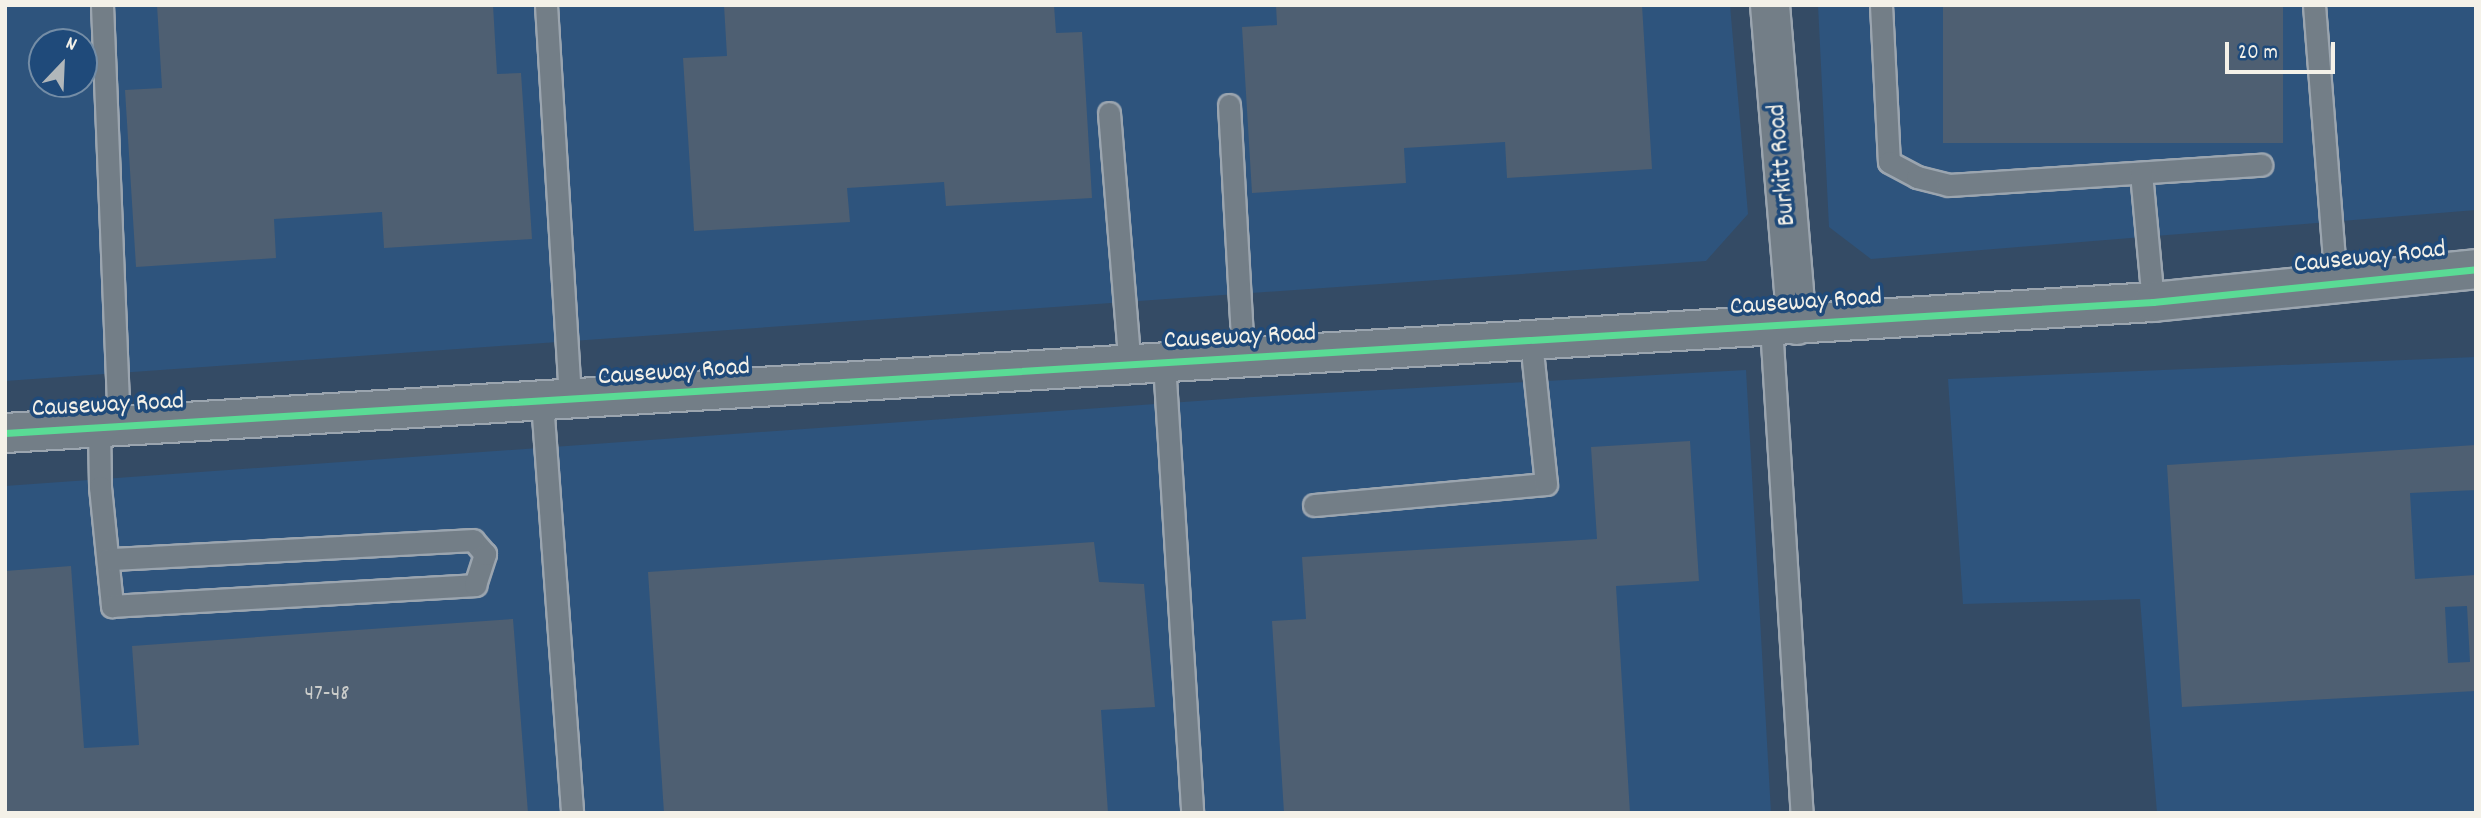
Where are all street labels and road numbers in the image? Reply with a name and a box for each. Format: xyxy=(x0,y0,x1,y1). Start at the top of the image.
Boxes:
street label: Burkitt Road xyxy=(1762,103,1804,227)
street label: Causeway Road xyxy=(2292,235,2448,281)
street label: Causeway Road xyxy=(1729,282,1883,324)
street label: Causeway Road xyxy=(1163,318,1317,358)
street label: Causeway Road xyxy=(597,352,751,394)
street label: Causeway Road xyxy=(31,386,185,426)

